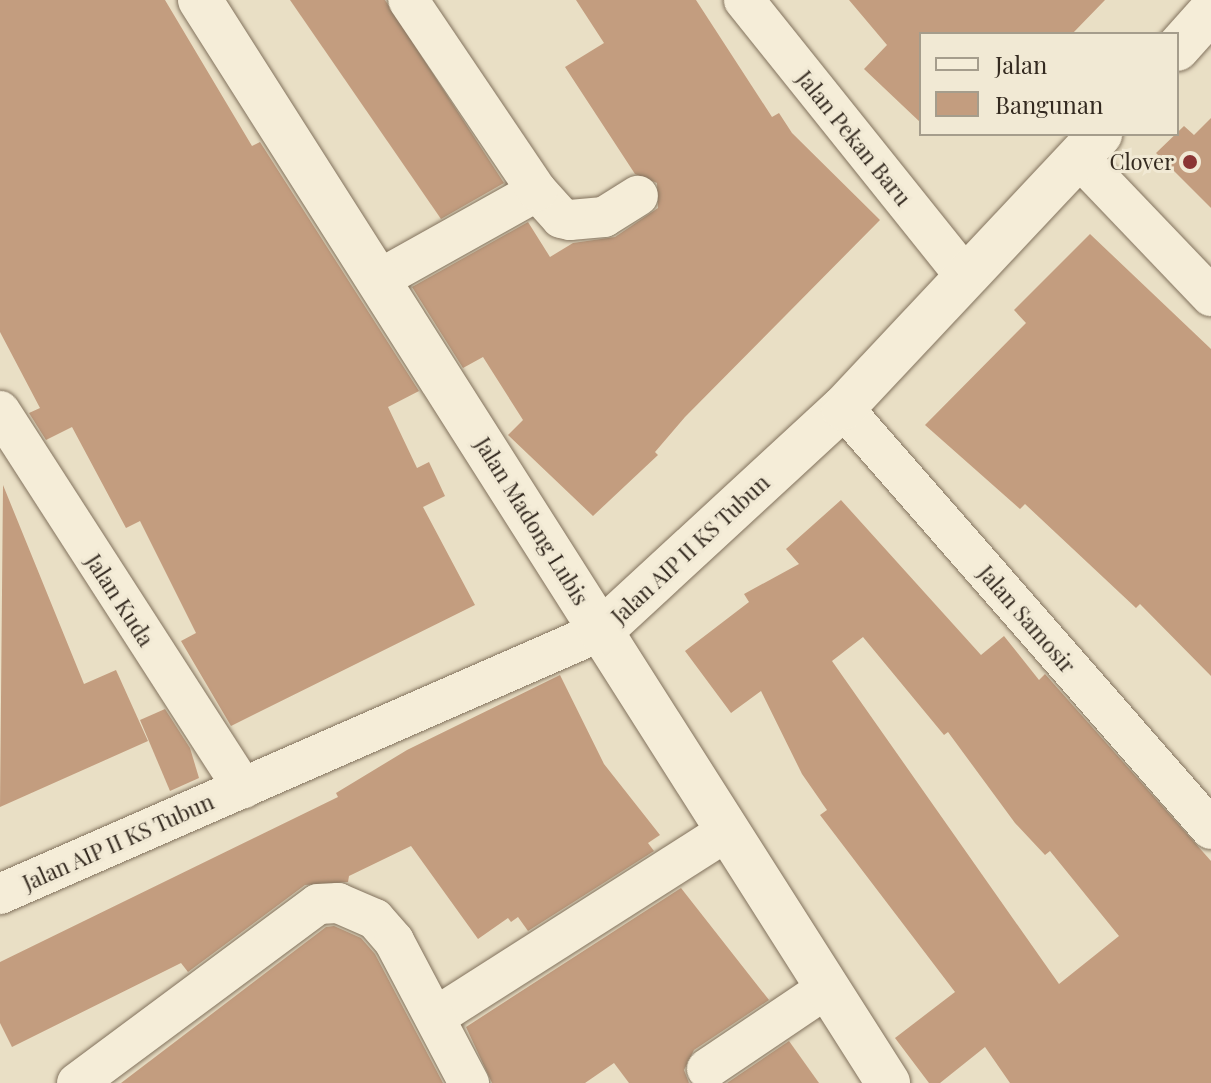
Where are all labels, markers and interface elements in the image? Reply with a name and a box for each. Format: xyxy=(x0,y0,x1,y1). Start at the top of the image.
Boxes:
legend xyxy=(919,32,1179,136)
text: Jalan xyxy=(995,48,1047,80)
street label: Jalan Pekan Baru xyxy=(792,65,916,211)
text: Bangunan xyxy=(995,88,1103,120)
place label: Clover xyxy=(1109,149,1174,175)
marker: Clover xyxy=(1181,153,1199,171)
street label: Jalan Madong Lubis xyxy=(470,432,594,610)
street label: Jalan AIP II KS Tubun xyxy=(605,468,775,630)
street label: Jalan Kuda xyxy=(80,549,160,651)
street label: Jalan Samosir xyxy=(973,560,1081,678)
street label: Jalan AIP II KS Tubun xyxy=(18,788,218,896)

